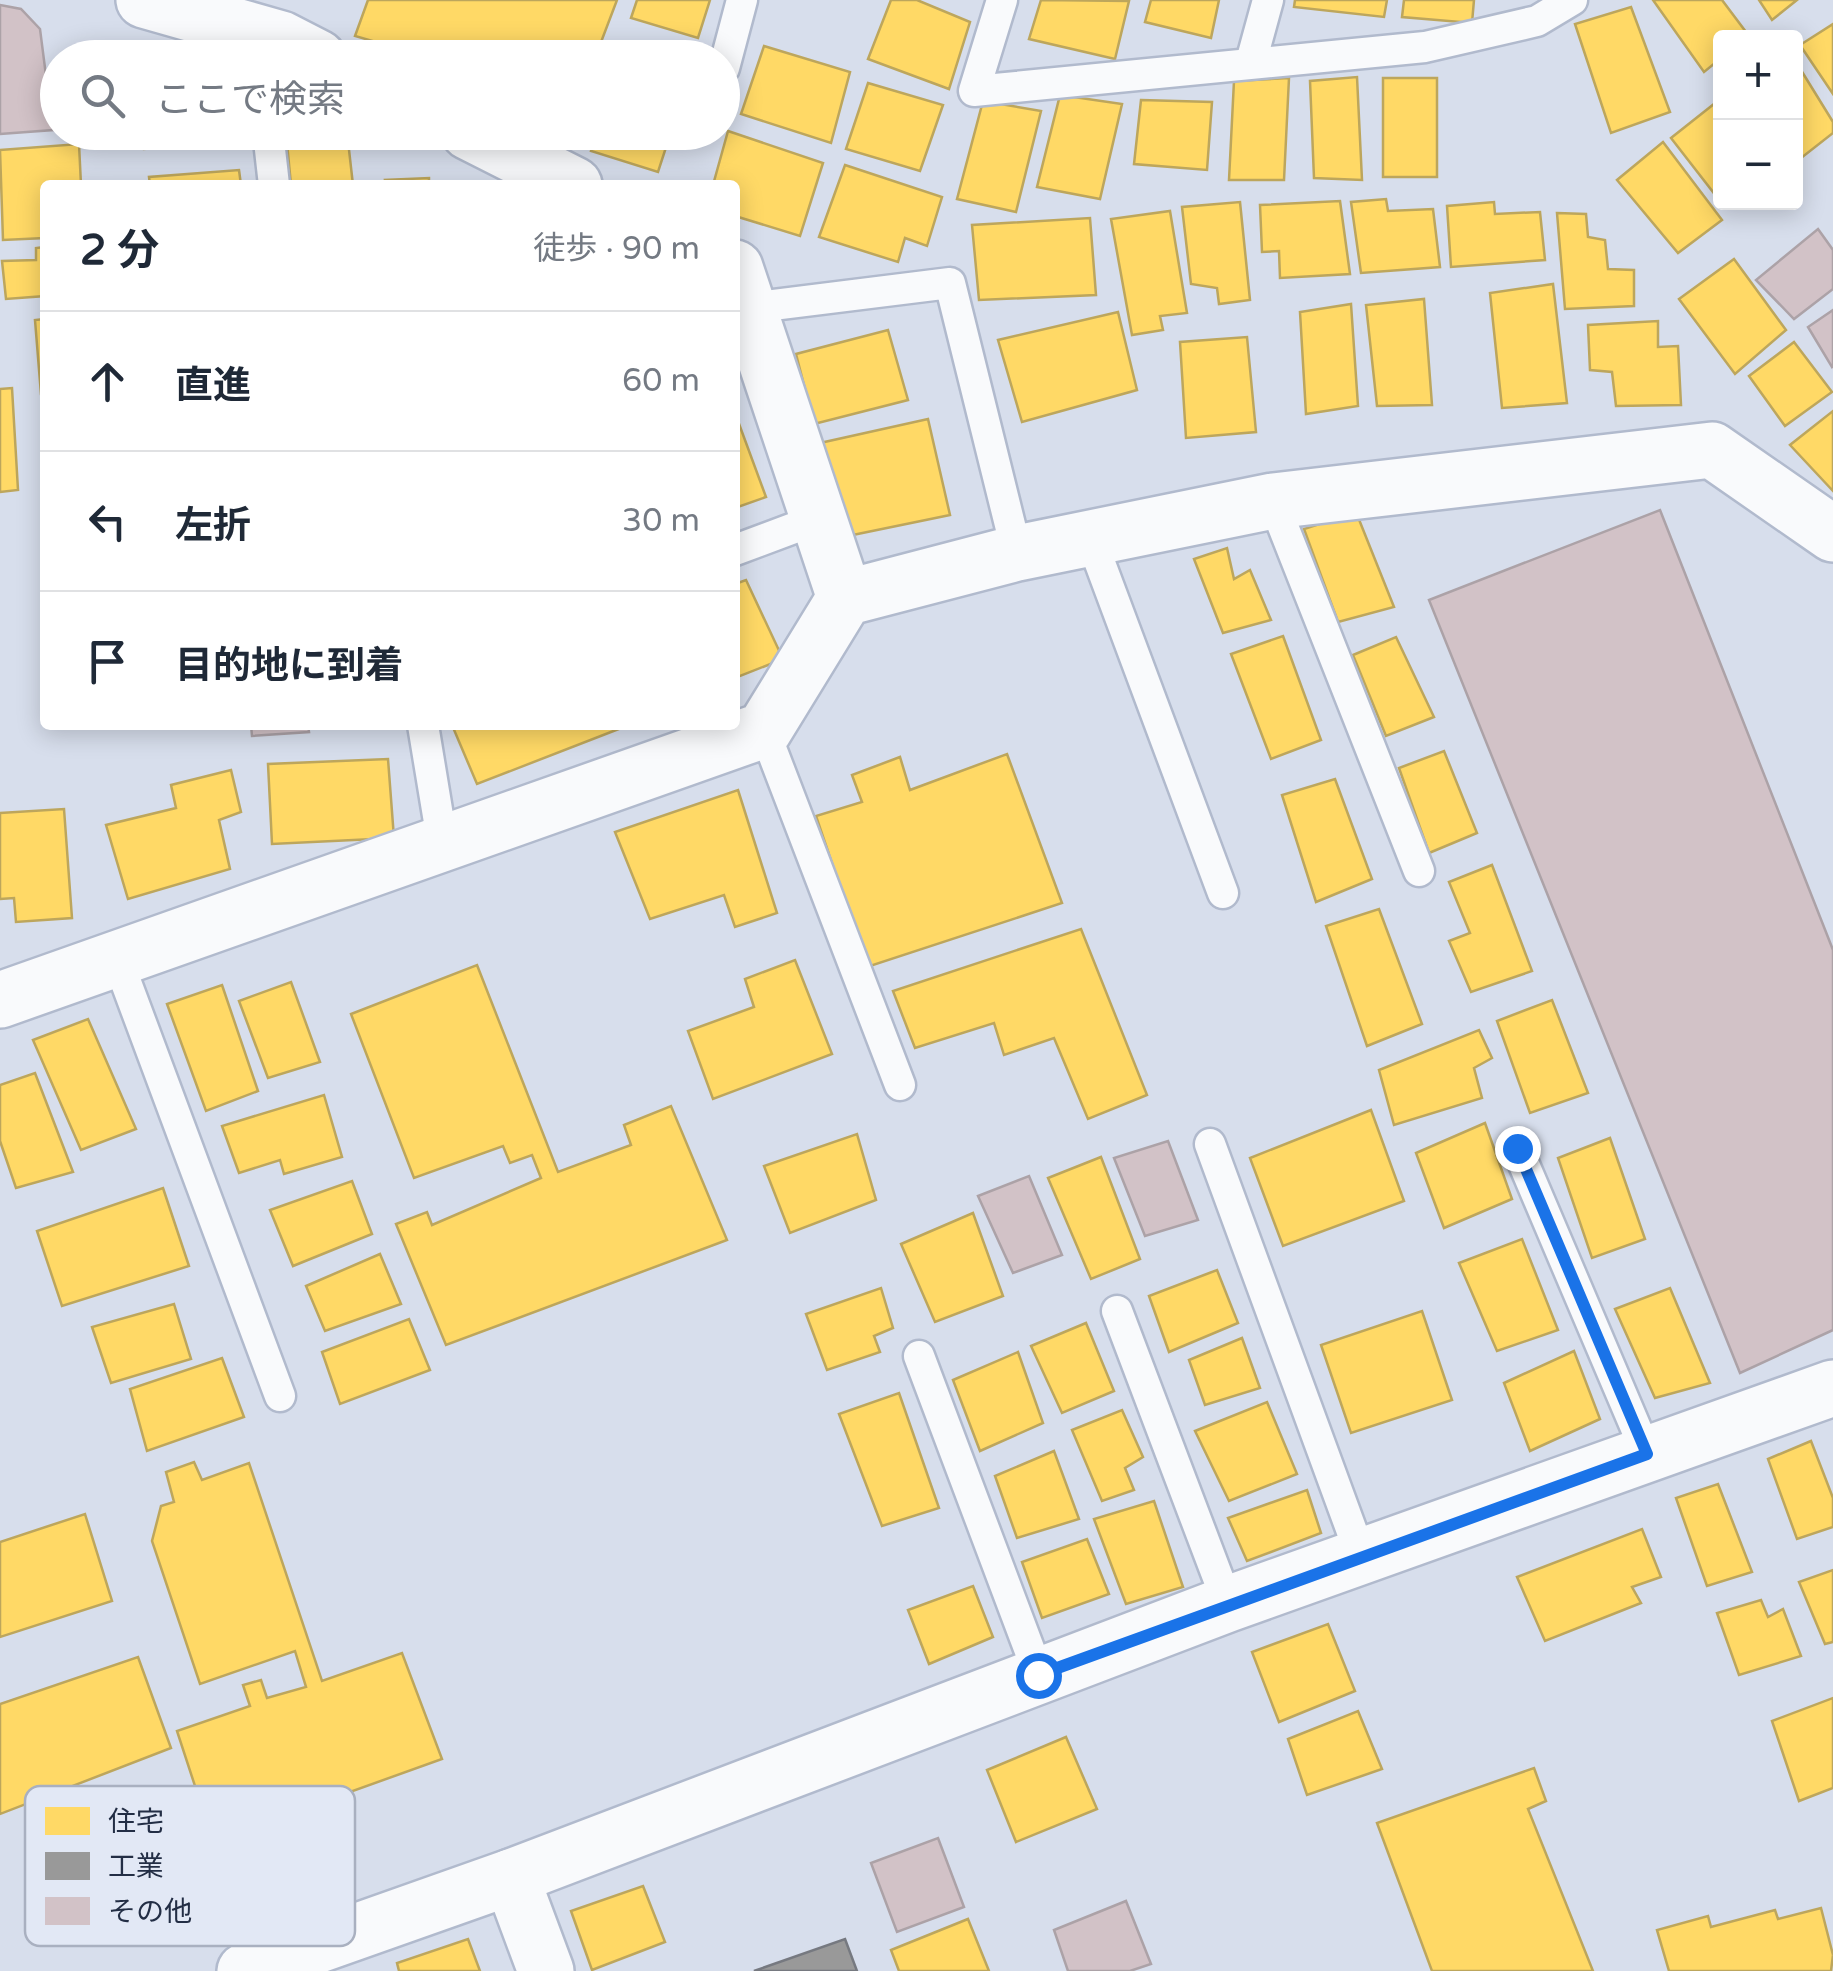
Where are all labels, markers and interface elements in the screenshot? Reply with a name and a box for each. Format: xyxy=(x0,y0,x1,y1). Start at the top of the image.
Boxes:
map controls xyxy=(1713,30,1803,210)
button: + xyxy=(1713,30,1803,120)
search box xyxy=(40,40,740,150)
icon: search xyxy=(75,68,130,123)
text: ここで検索 xyxy=(155,77,345,123)
button: − xyxy=(1713,120,1803,210)
text: 2 分 xyxy=(80,225,159,276)
text: 徒歩 · 90 m xyxy=(533,230,700,268)
icon: ahead xyxy=(80,354,135,409)
text: 60 m xyxy=(622,362,700,400)
text: 直進 xyxy=(175,363,251,409)
icon: left xyxy=(80,494,135,549)
text: 30 m xyxy=(622,502,700,540)
text: 左折 xyxy=(175,503,251,549)
icon: arrive xyxy=(80,634,135,689)
text: 目的地に到着 xyxy=(175,643,403,689)
route end xyxy=(1495,1126,1541,1172)
route start xyxy=(1016,1653,1062,1699)
legend xyxy=(25,1786,355,1946)
text: 住宅 xyxy=(108,1805,164,1839)
text: 工業 xyxy=(108,1850,164,1884)
text: その他 xyxy=(108,1895,192,1929)

